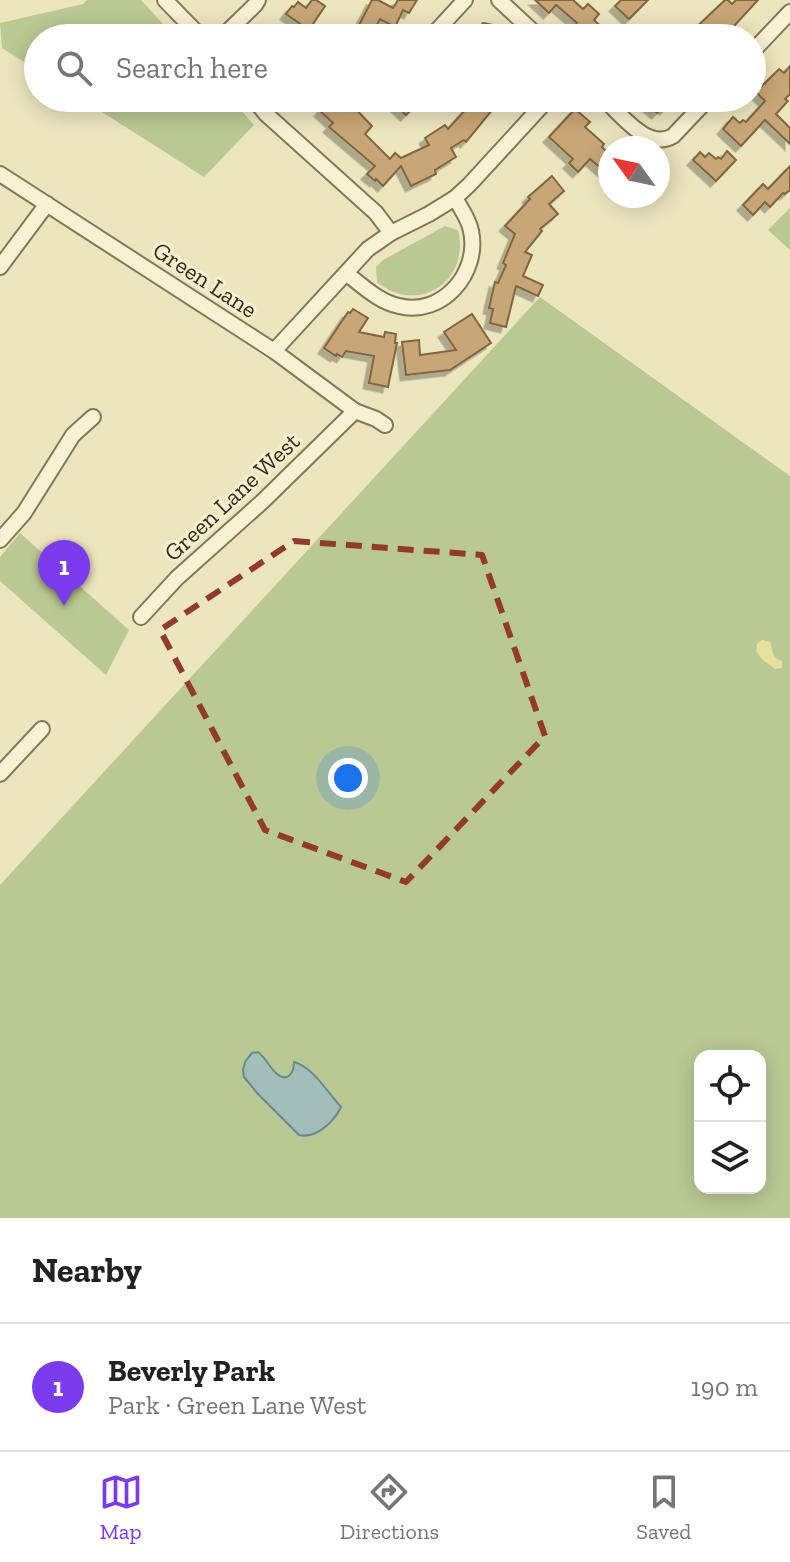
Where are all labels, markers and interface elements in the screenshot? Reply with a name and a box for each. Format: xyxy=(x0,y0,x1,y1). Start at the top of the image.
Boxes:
search box xyxy=(24,24,766,112)
icon: search xyxy=(52,46,96,90)
text: Search here xyxy=(116,50,268,86)
north arrow xyxy=(598,136,670,208)
street label: Green Lane xyxy=(148,235,263,324)
street label: Green Lane West xyxy=(158,426,306,567)
pin: 1 xyxy=(38,540,90,606)
your location xyxy=(328,758,368,798)
map controls xyxy=(694,1050,766,1194)
button: locate xyxy=(694,1050,766,1122)
button: layers xyxy=(694,1122,766,1194)
text: Nearby xyxy=(32,1250,142,1291)
text: Beverly Park xyxy=(108,1353,275,1389)
text: 1 xyxy=(53,1371,63,1403)
text: 190 m xyxy=(691,1371,758,1403)
text: Park · Green Lane West xyxy=(108,1389,366,1421)
tab: Map xyxy=(99,1470,143,1545)
tab: Directions xyxy=(340,1470,439,1545)
tab: Saved xyxy=(636,1470,691,1545)

